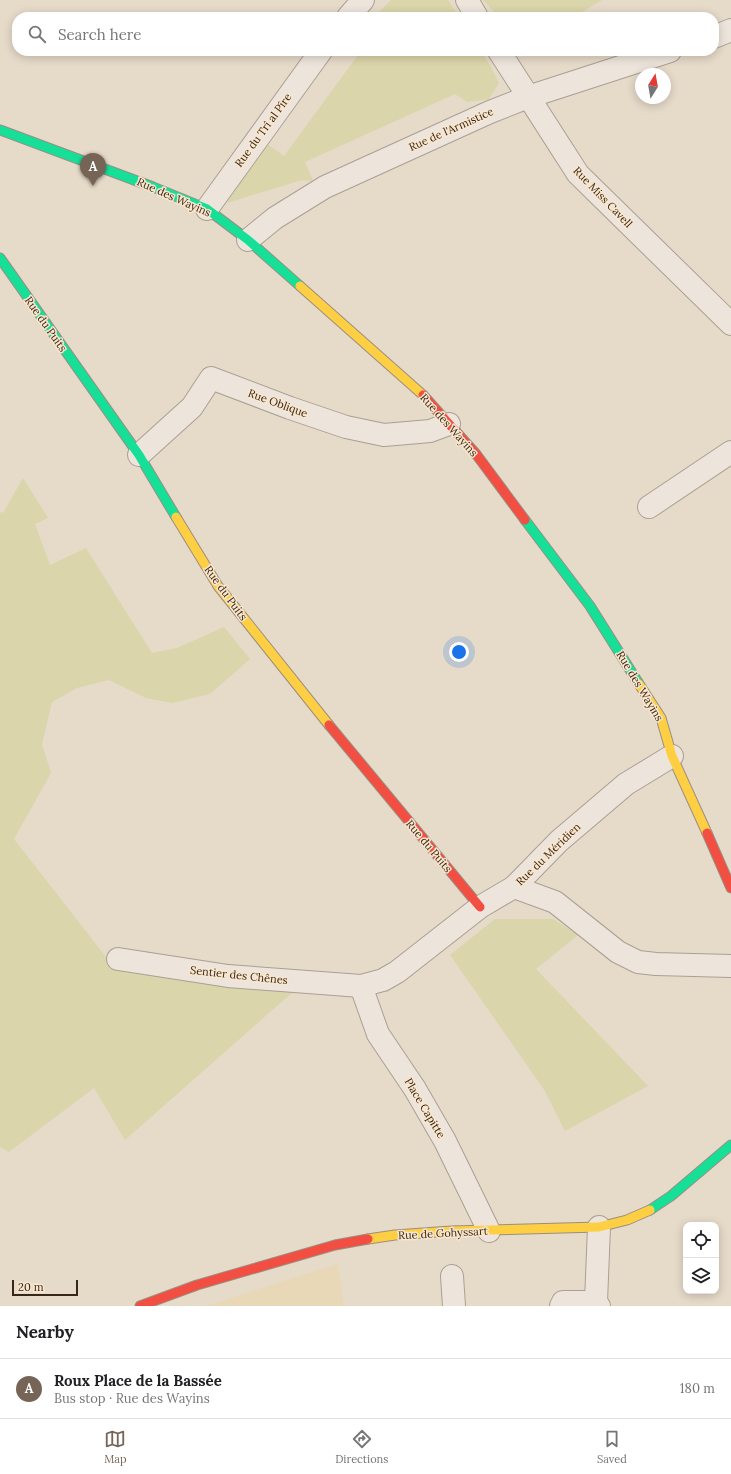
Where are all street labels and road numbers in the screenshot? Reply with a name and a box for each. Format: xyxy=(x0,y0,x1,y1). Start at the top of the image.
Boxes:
street label: Rue du Trî al Pîre xyxy=(231,90,295,170)
street label: Rue de l'Armistice xyxy=(406,104,496,154)
street label: Rue Miss Cavell xyxy=(570,164,636,230)
street label: Rue des Wayins xyxy=(135,174,213,220)
street label: Rue du Puits xyxy=(22,294,70,354)
street label: Rue Oblique xyxy=(246,386,310,420)
street label: Rue des Wayins xyxy=(417,391,481,459)
street label: Rue du Puits xyxy=(201,563,251,623)
street label: Rue des Wayins xyxy=(613,648,667,724)
street label: Rue du Puits xyxy=(403,817,455,875)
street label: Rue du Méridien xyxy=(513,819,583,888)
street label: Sentier des Chênes xyxy=(189,963,289,987)
street label: Place Capitte xyxy=(402,1075,448,1141)
street label: Rue de Gohyssart xyxy=(398,1224,489,1242)

